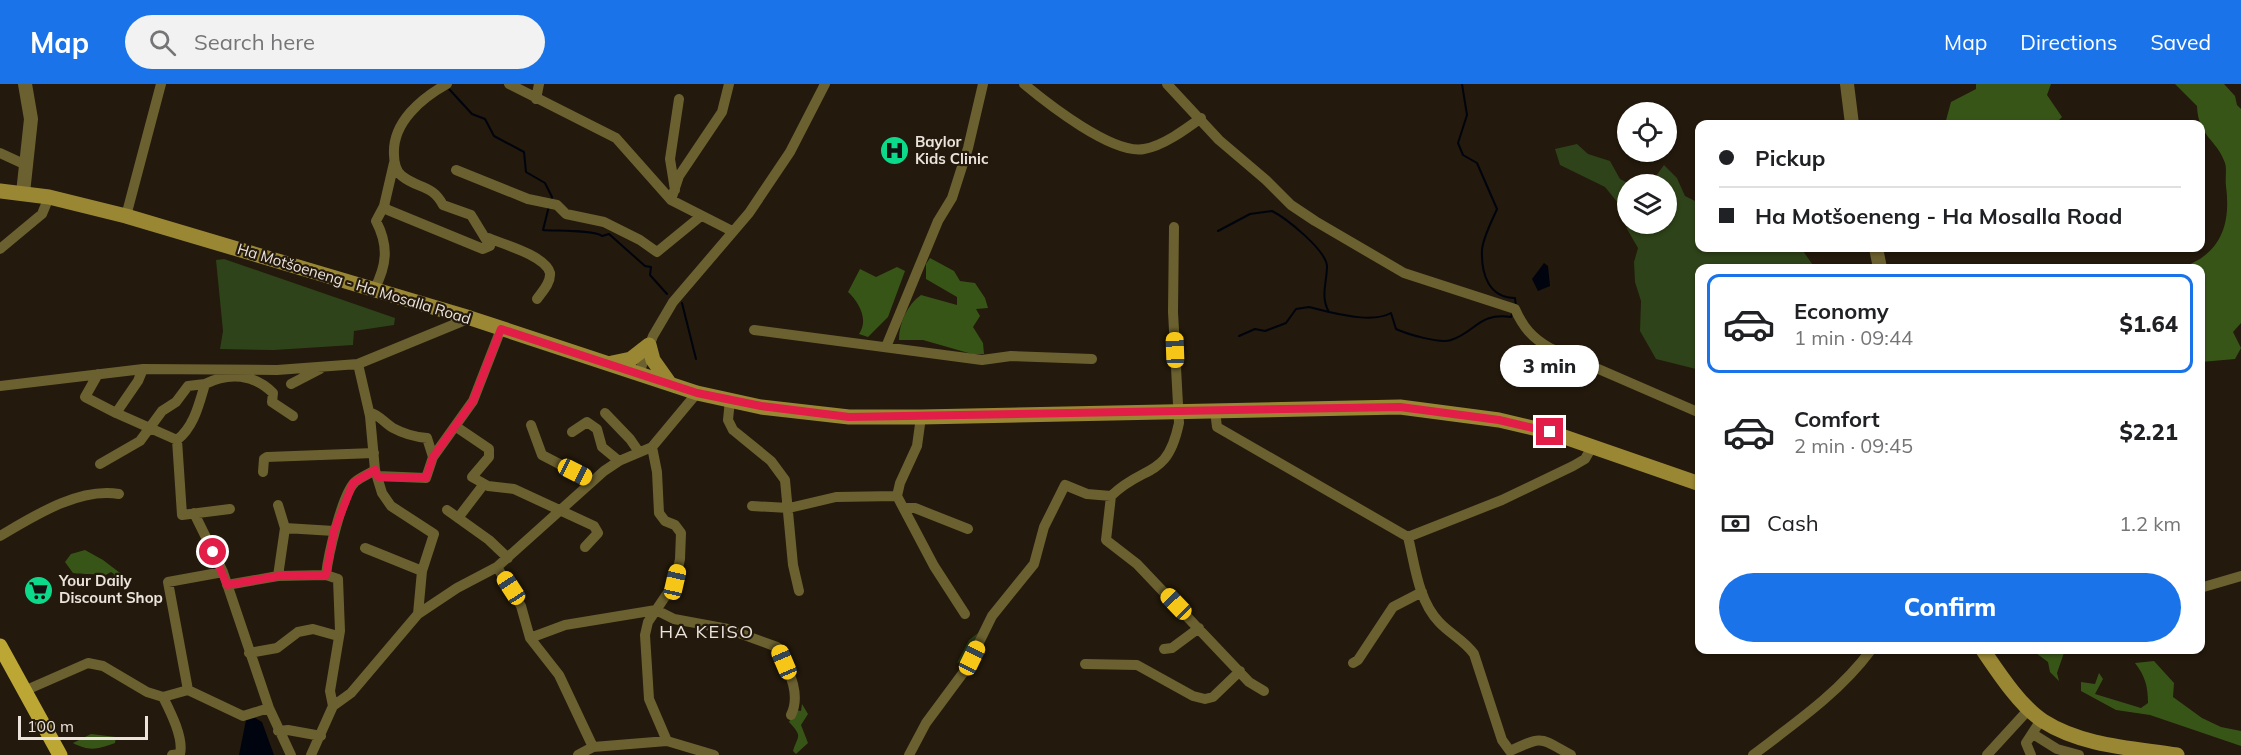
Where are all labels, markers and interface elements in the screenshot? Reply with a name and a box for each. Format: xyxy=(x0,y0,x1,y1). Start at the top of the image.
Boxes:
search box xyxy=(125,15,545,69)
text: Map xyxy=(30,25,89,60)
icon: search xyxy=(146,26,179,59)
text: Search here xyxy=(194,28,315,56)
text: Map xyxy=(1944,29,1987,55)
text: Directions xyxy=(2020,29,2117,55)
text: Saved xyxy=(2150,29,2211,55)
map controls xyxy=(1617,102,1677,234)
button: locate xyxy=(1617,102,1677,162)
place label: Baylor Kids Clinic xyxy=(915,132,989,168)
hospital icon: Baylor Kids Clinic xyxy=(878,135,910,167)
text: Pickup xyxy=(1755,144,1825,172)
button: layers xyxy=(1617,174,1677,234)
text: Ha Motšoeneng - Ha Mosalla Road xyxy=(1755,202,2122,230)
street label: Ha Motšoeneng - Ha Mosalla Road xyxy=(235,239,473,328)
icon: car xyxy=(1722,297,1776,351)
text: Economy xyxy=(1794,297,1889,325)
text: $1.64 xyxy=(2119,310,2178,338)
text: 1 min · 09:44 xyxy=(1794,325,1913,350)
car xyxy=(1165,332,1185,368)
callout: 3 min xyxy=(1500,345,1600,387)
text: 3 min xyxy=(1523,353,1576,378)
icon: car xyxy=(1722,405,1776,459)
text: Comfort xyxy=(1794,405,1880,433)
route end xyxy=(1536,418,1563,445)
text: $2.21 xyxy=(2119,418,2178,446)
text: 2 min · 09:45 xyxy=(1794,433,1913,458)
car xyxy=(555,456,595,488)
icon: cash xyxy=(1719,507,1752,540)
text: Cash xyxy=(1767,509,1819,537)
text: 1.2 km xyxy=(2119,511,2181,536)
route start xyxy=(199,538,226,565)
car xyxy=(662,562,688,602)
car xyxy=(494,568,528,608)
place label: Your Daily Discount Shop xyxy=(58,571,163,607)
button: Confirm xyxy=(1719,573,2181,642)
supermarket icon: Your Daily Discount Shop xyxy=(22,574,54,606)
car xyxy=(1157,585,1195,623)
district label: HA KEISO xyxy=(659,620,755,643)
car xyxy=(956,638,988,678)
car xyxy=(769,642,799,682)
scale bar xyxy=(18,713,148,740)
text: 100 m xyxy=(27,716,74,736)

